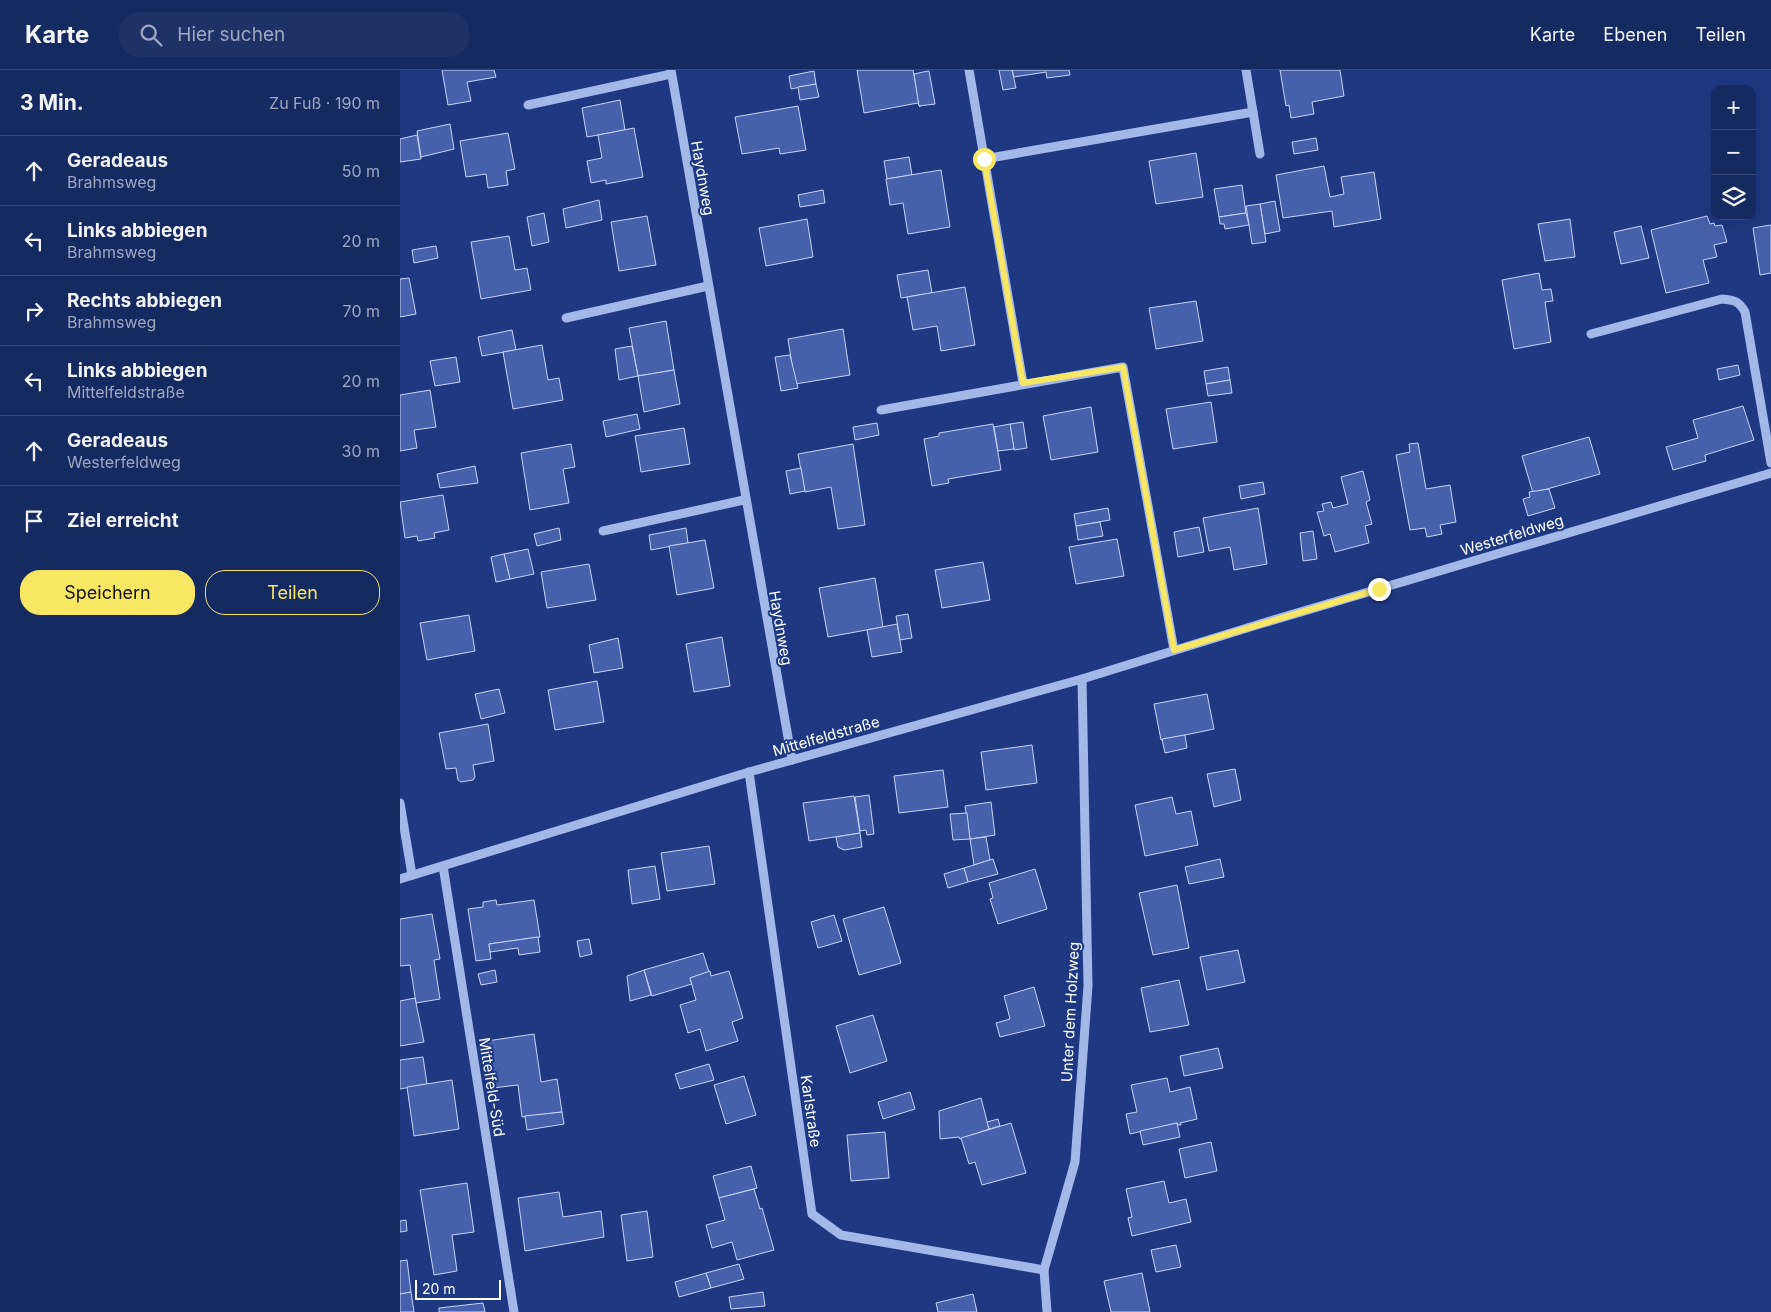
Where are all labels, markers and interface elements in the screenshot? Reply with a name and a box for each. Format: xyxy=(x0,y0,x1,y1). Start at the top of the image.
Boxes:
search box xyxy=(119,12,469,57)
text: Karte xyxy=(25,20,89,49)
icon: search xyxy=(137,21,165,49)
text: Hier suchen xyxy=(177,23,285,46)
text: Karte xyxy=(1530,24,1575,45)
text: Ebenen xyxy=(1603,24,1667,45)
text: Teilen xyxy=(1695,24,1746,45)
map controls xyxy=(1711,85,1756,220)
button: + xyxy=(1711,85,1756,130)
text: 3 Min. xyxy=(20,90,84,115)
text: Zu Fuß · 190 m xyxy=(269,93,380,113)
button: − xyxy=(1711,130,1756,175)
street label: Haydnweg xyxy=(687,139,719,217)
route start xyxy=(973,148,996,171)
text: Geradeaus xyxy=(67,149,168,172)
icon: ahead xyxy=(20,157,48,185)
text: 50 m xyxy=(342,161,380,181)
text: Brahmsweg xyxy=(67,172,156,192)
button: layers xyxy=(1711,175,1756,220)
text: Links abbiegen xyxy=(67,219,208,242)
icon: left xyxy=(20,227,48,255)
text: 20 m xyxy=(342,231,380,251)
text: Brahmsweg xyxy=(67,242,156,262)
text: Rechts abbiegen xyxy=(67,289,222,312)
icon: right xyxy=(20,297,48,325)
text: 70 m xyxy=(343,301,380,321)
text: Brahmsweg xyxy=(67,312,156,332)
text: Links abbiegen xyxy=(67,359,208,382)
icon: left xyxy=(20,367,48,395)
text: 20 m xyxy=(342,371,380,391)
text: Mittelfeldstraße xyxy=(67,382,185,402)
text: Geradeaus xyxy=(67,429,168,452)
icon: ahead xyxy=(20,437,48,465)
text: 30 m xyxy=(342,441,380,461)
text: Westerfeldweg xyxy=(67,452,181,472)
icon: arrive xyxy=(20,507,48,535)
text: Ziel erreicht xyxy=(67,509,179,532)
street label: Westerfeldweg xyxy=(1458,510,1566,560)
button: Speichern xyxy=(20,570,195,615)
button: Teilen xyxy=(205,570,380,615)
route end xyxy=(1368,578,1391,601)
street label: Haydnweg xyxy=(765,589,797,667)
street label: Mittelfeldstraße xyxy=(770,712,882,760)
street label: Unter dem Holzweg xyxy=(1057,941,1083,1083)
street label: Mittelfeld-Süd xyxy=(475,1036,509,1138)
street label: Karlstraße xyxy=(797,1074,825,1148)
scale bar xyxy=(415,1277,501,1300)
text: 20 m xyxy=(422,1280,456,1297)

